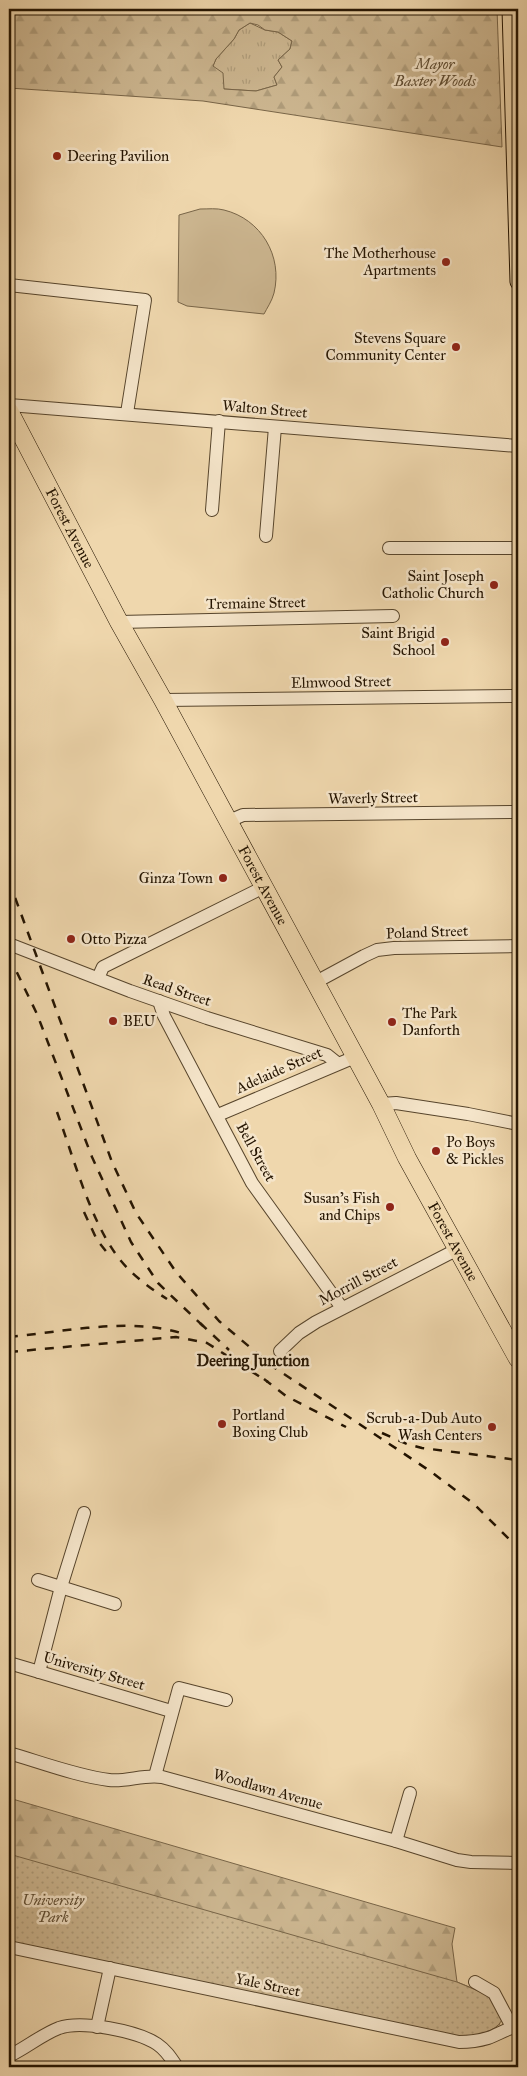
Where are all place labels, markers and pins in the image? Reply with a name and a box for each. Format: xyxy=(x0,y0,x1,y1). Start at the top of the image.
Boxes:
place label: Deering Pavilion xyxy=(67,147,169,165)
marker: Deering Pavilion xyxy=(51,150,63,162)
place label: The Motherhouse Apartments xyxy=(324,244,436,279)
marker: The Motherhouse Apartments xyxy=(440,256,452,268)
place label: Stevens Square Community Center xyxy=(326,329,446,364)
marker: Stevens Square Community Center xyxy=(450,341,462,353)
place label: Saint Joseph Catholic Church xyxy=(382,567,485,602)
marker: Saint Joseph Catholic Church xyxy=(488,579,500,591)
place label: Saint Brigid School xyxy=(361,624,436,659)
marker: Saint Brigid School xyxy=(439,636,451,648)
place label: Ginza Town xyxy=(139,869,213,887)
marker: Ginza Town xyxy=(217,872,229,884)
place label: Otto Pizza xyxy=(81,930,148,948)
marker: Otto Pizza xyxy=(65,933,77,945)
place label: The Park Danforth xyxy=(402,1004,461,1039)
place label: BEU xyxy=(123,1012,155,1030)
marker: BEU xyxy=(107,1015,119,1027)
marker: The Park Danforth xyxy=(386,1016,398,1028)
place label: Po Boys & Pickles xyxy=(446,1133,504,1168)
marker: Po Boys & Pickles xyxy=(430,1145,442,1157)
place label: Susan's Fish and Chips xyxy=(303,1189,381,1224)
marker: Susan's Fish and Chips xyxy=(384,1201,396,1213)
place label: Portland Boxing Club xyxy=(232,1406,308,1441)
place label: Scrub-a-Dub Auto Wash Centers xyxy=(366,1409,482,1444)
marker: Portland Boxing Club xyxy=(216,1418,228,1430)
marker: Scrub-a-Dub Auto Wash Centers xyxy=(486,1421,498,1433)

